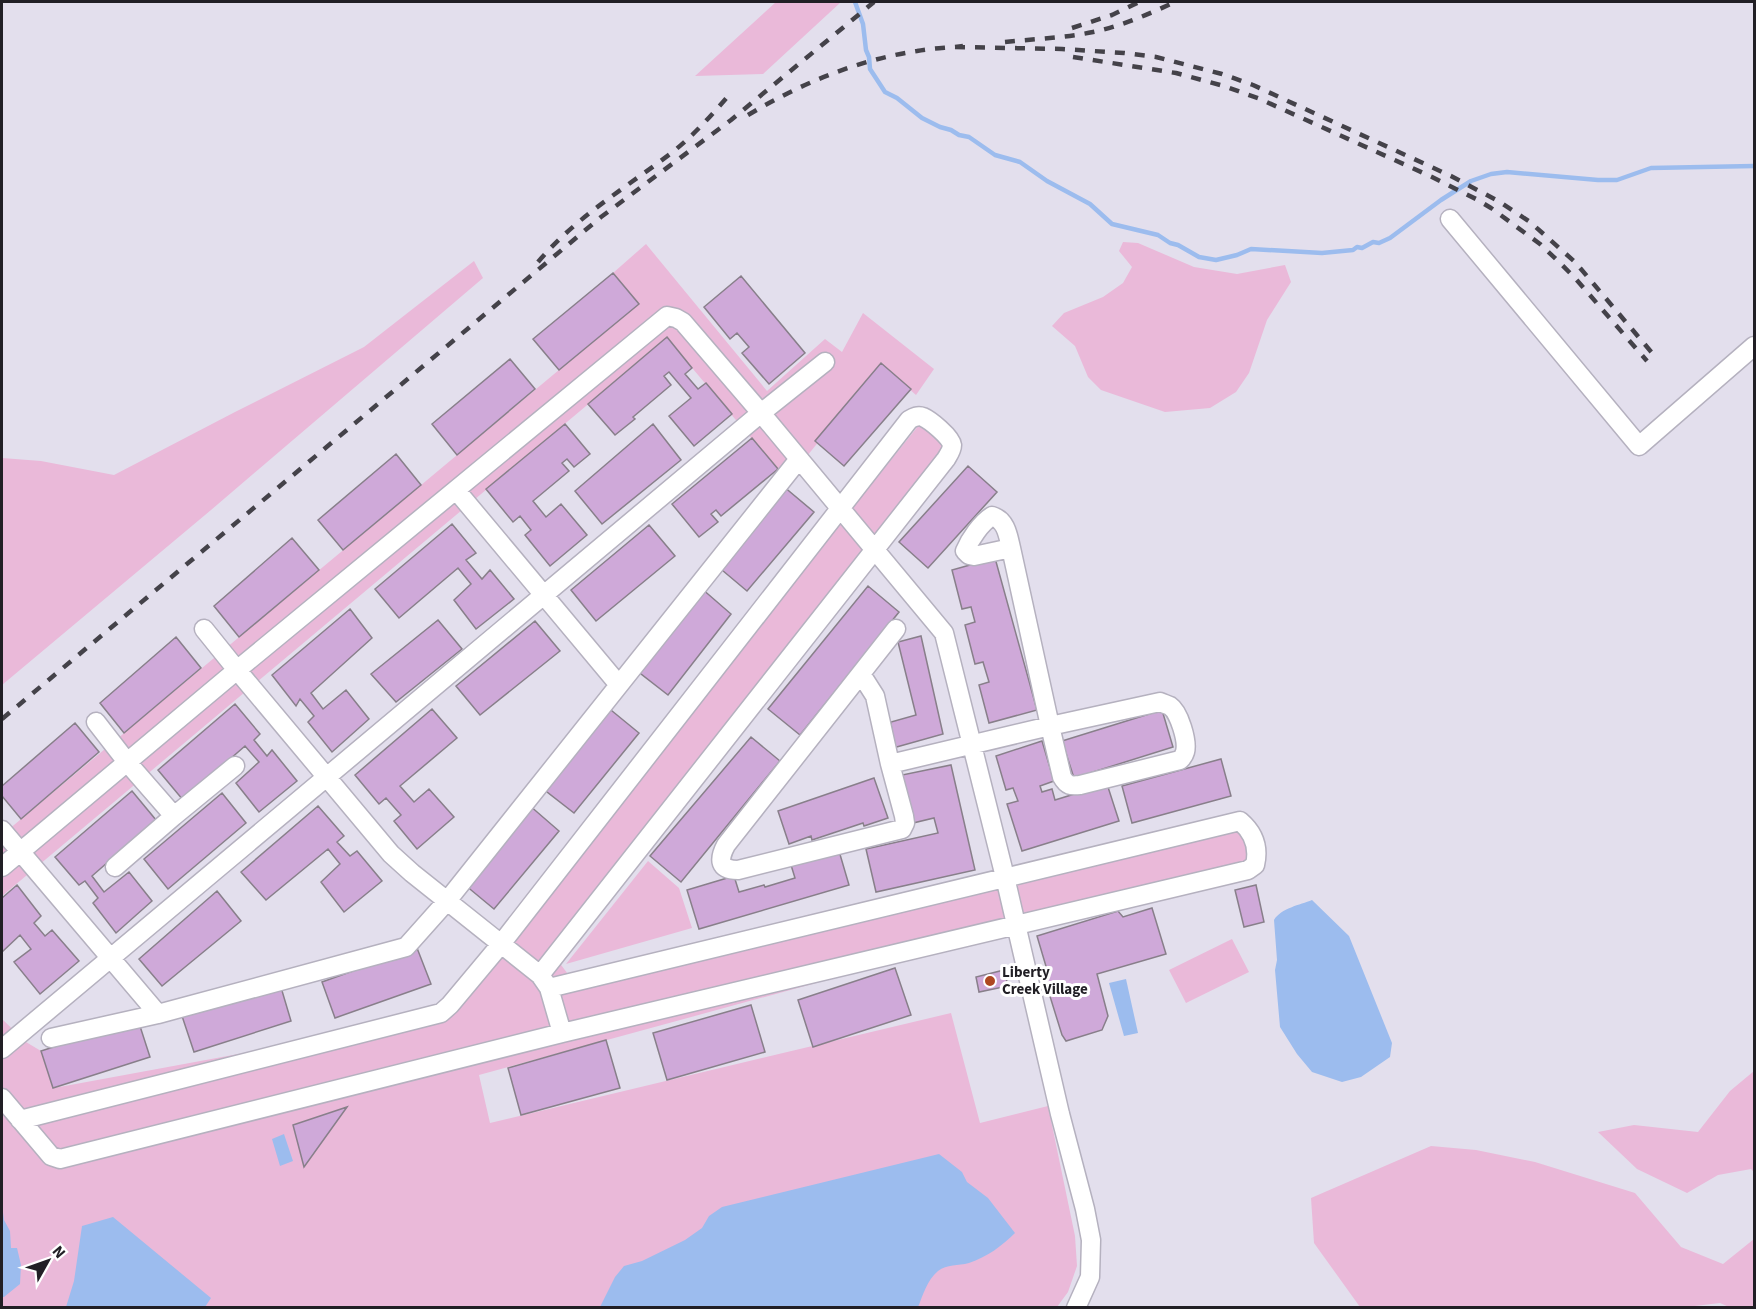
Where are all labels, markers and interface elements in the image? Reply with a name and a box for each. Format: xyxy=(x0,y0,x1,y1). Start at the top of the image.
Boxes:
place label: Liberty Creek Village xyxy=(1002,962,1088,1000)
marker: Liberty Creek Village xyxy=(983,974,997,988)
north arrow xyxy=(18,1231,78,1291)
text: N xyxy=(47,1241,71,1263)

